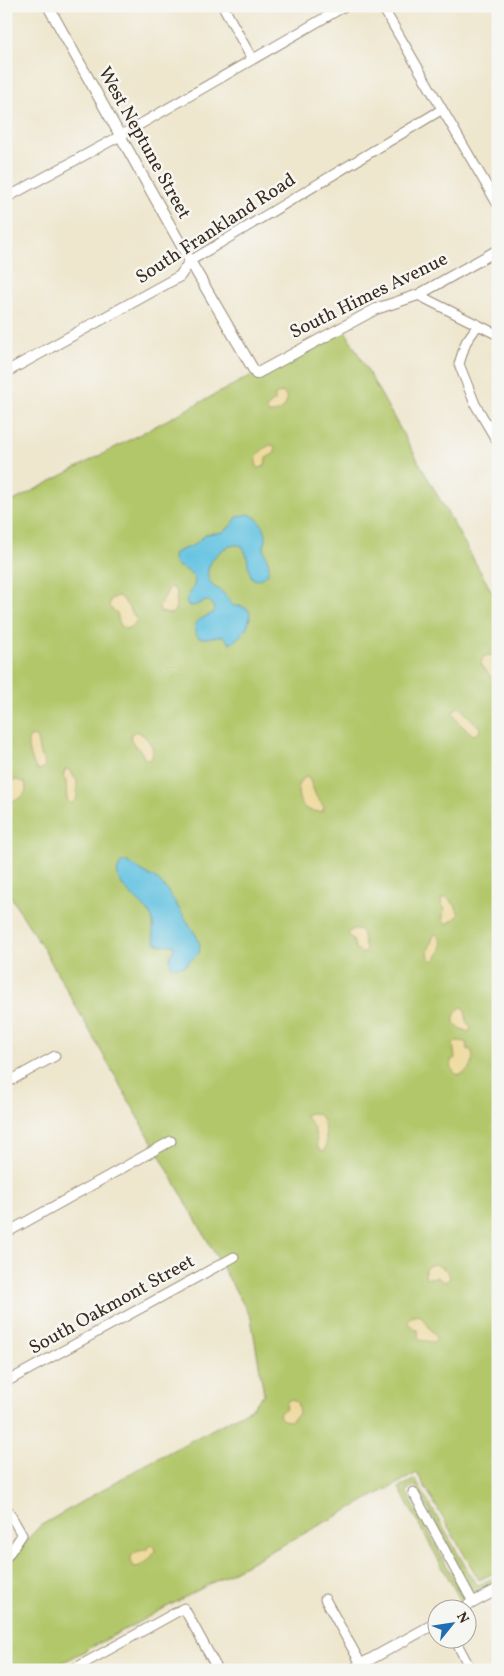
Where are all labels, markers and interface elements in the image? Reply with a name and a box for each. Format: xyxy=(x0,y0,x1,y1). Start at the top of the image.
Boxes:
street label: West Neptune Street xyxy=(91,62,197,224)
street label: South Frankland Road xyxy=(131,167,301,291)
street label: South Himes Avenue xyxy=(286,246,452,346)
street label: South Oakmont Street xyxy=(25,1249,200,1361)
north arrow xyxy=(426,1598,476,1648)
text: N xyxy=(451,1609,473,1627)

